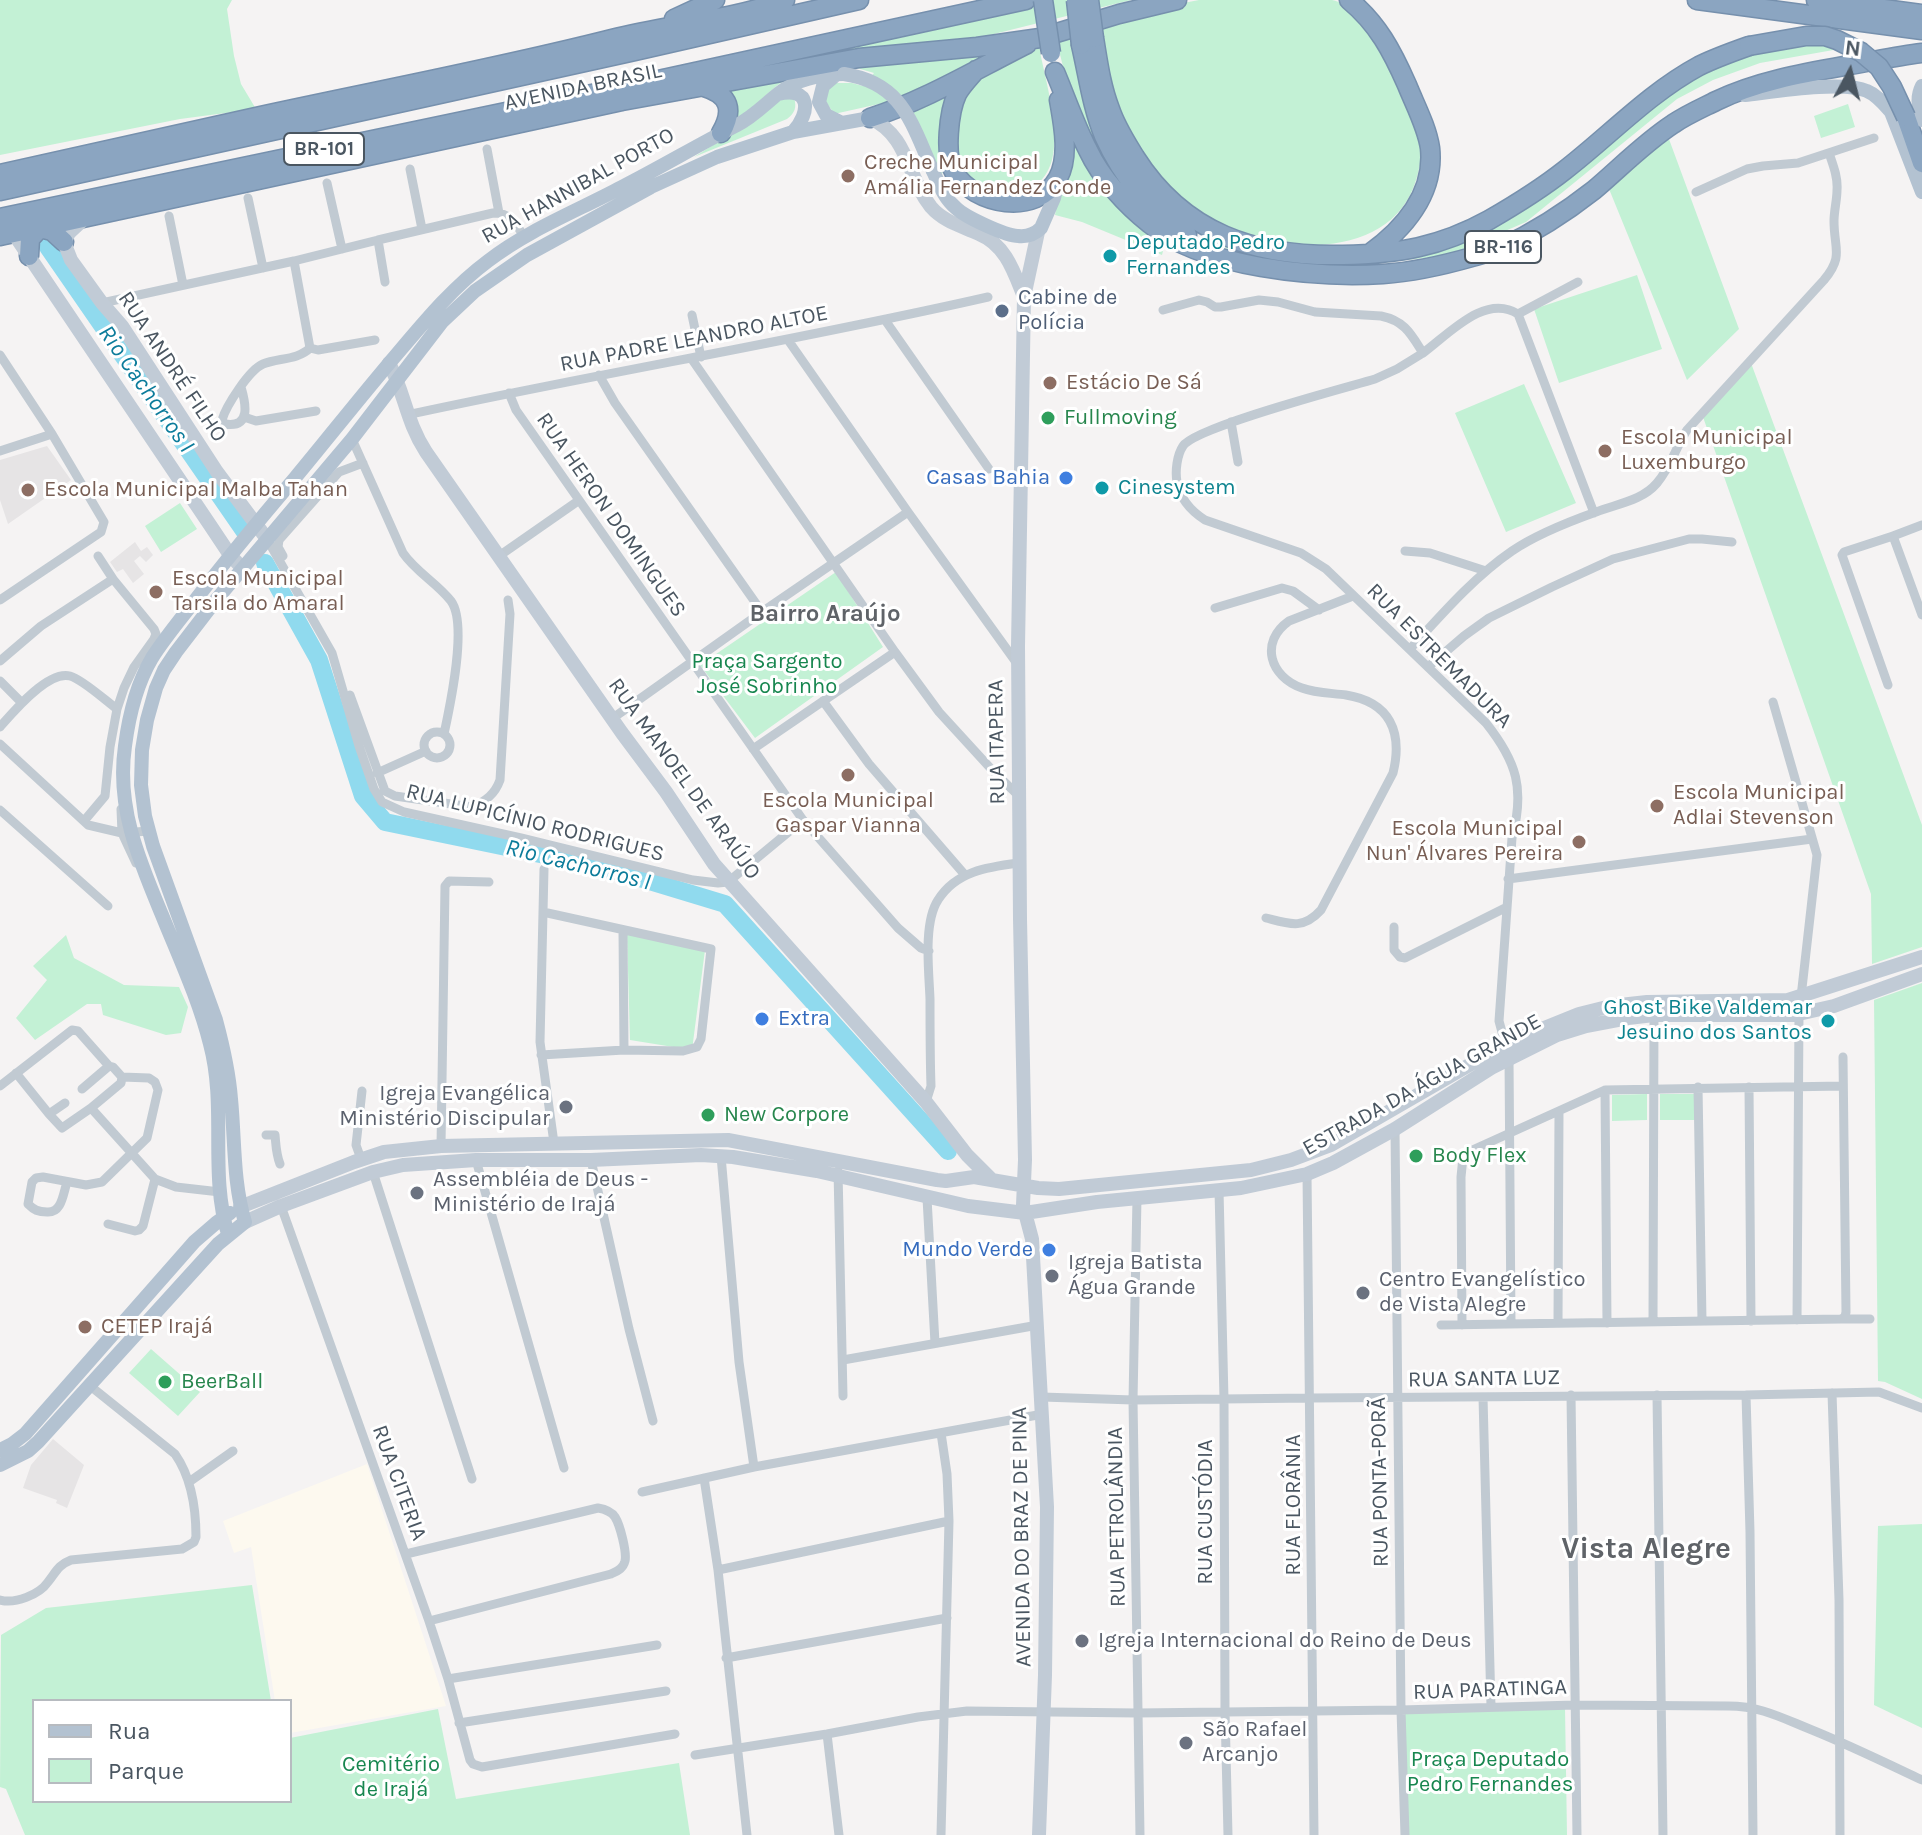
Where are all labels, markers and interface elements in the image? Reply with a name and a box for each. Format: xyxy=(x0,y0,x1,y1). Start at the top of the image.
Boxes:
north arrow xyxy=(1810,32,1890,112)
text: N xyxy=(1844,34,1862,62)
street label: AVENIDA BRASIL xyxy=(502,57,664,117)
street label: RUA HANNIBAL PORTO xyxy=(477,122,679,250)
road number: BR-101 xyxy=(284,133,364,165)
place label: Creche Municipal Amália Fernandez Conde xyxy=(864,150,1111,202)
marker: Creche Municipal Amália Fernandez Conde xyxy=(839,167,857,185)
place label: Deputado Pedro Fernandes xyxy=(1126,230,1285,282)
road number: BR-116 xyxy=(1465,231,1541,263)
marker: Deputado Pedro Fernandes xyxy=(1101,247,1119,265)
place label: Cabine de Polícia xyxy=(1018,285,1117,336)
street label: RUA ANDRÉ FILHO xyxy=(112,287,232,447)
street label: RUA PADRE LEANDRO ALTOE xyxy=(558,300,830,378)
marker: Cabine de Polícia xyxy=(993,302,1011,320)
water label: Rio Cachorros I xyxy=(92,320,200,458)
place label: Estácio De Sá xyxy=(1066,370,1202,396)
marker: Estácio De Sá xyxy=(1041,374,1059,392)
place label: Fullmoving xyxy=(1064,405,1177,431)
street label: RUA HERON DOMINGUES xyxy=(530,408,692,622)
marker: Fullmoving xyxy=(1039,409,1057,427)
place label: Escola Municipal Luxemburgo xyxy=(1621,425,1793,476)
marker: Escola Municipal Luxemburgo xyxy=(1596,442,1614,460)
place label: Casas Bahia xyxy=(926,465,1050,491)
marker: Casas Bahia xyxy=(1057,469,1075,487)
place label: Cinesystem xyxy=(1118,475,1236,501)
place label: Escola Municipal Malba Tahan xyxy=(44,477,348,503)
marker: Cinesystem xyxy=(1093,479,1111,497)
marker: Escola Municipal Malba Tahan xyxy=(19,481,37,499)
place label: Escola Municipal Tarsila do Amaral xyxy=(172,566,345,618)
street label: RUA ESTREMADURA xyxy=(1361,578,1517,734)
marker: Escola Municipal Tarsila do Amaral xyxy=(147,583,165,601)
district label: Bairro Araújo xyxy=(749,600,901,628)
park label: Praça Sargento José Sobrinho xyxy=(691,649,843,700)
street label: RUA MANOEL DE ARAÚJO xyxy=(602,673,766,885)
street label: RUA ITAPERA xyxy=(983,679,1011,805)
marker: Escola Municipal Gaspar Vianna xyxy=(839,766,857,784)
street label: RUA LUPICÍNIO RODRIGUES xyxy=(403,778,667,868)
place label: Escola Municipal Adlai Stevenson xyxy=(1673,780,1845,832)
place label: Escola Municipal Gaspar Vianna xyxy=(762,788,934,840)
marker: Escola Municipal Adlai Stevenson xyxy=(1648,797,1666,815)
place label: Escola Municipal Nun' Álvares Pereira xyxy=(1366,816,1563,868)
water label: Rio Cachorros I xyxy=(502,833,654,897)
marker: Escola Municipal Nun' Álvares Pereira xyxy=(1570,833,1588,851)
place label: Ghost Bike Valdemar Jesuino dos Santos xyxy=(1603,995,1812,1046)
place label: Extra xyxy=(778,1006,830,1032)
street label: ESTRADA DA ÁGUA GRANDE xyxy=(1298,1008,1546,1162)
marker: Extra xyxy=(753,1010,771,1028)
marker: Ghost Bike Valdemar Jesuino dos Santos xyxy=(1819,1012,1837,1030)
place label: Igreja Evangélica Ministério Discipular xyxy=(339,1081,550,1132)
marker: Igreja Evangélica Ministério Discipular xyxy=(557,1098,575,1116)
place label: New Corpore xyxy=(724,1102,849,1128)
marker: New Corpore xyxy=(699,1106,717,1124)
place label: Body Flex xyxy=(1432,1143,1526,1169)
marker: Body Flex xyxy=(1407,1147,1425,1165)
place label: Assembléia de Deus - Ministério de Irajá xyxy=(433,1167,648,1218)
marker: Assembléia de Deus - Ministério de Irajá xyxy=(408,1184,426,1202)
place label: Mundo Verde xyxy=(902,1237,1033,1263)
marker: Mundo Verde xyxy=(1040,1241,1058,1259)
place label: Igreja Batista Água Grande xyxy=(1068,1250,1203,1302)
marker: Igreja Batista Água Grande xyxy=(1043,1267,1061,1285)
place label: Centro Evangelístico de Vista Alegre xyxy=(1379,1267,1586,1318)
marker: Centro Evangelístico de Vista Alegre xyxy=(1354,1284,1372,1302)
place label: CETEP Irajá xyxy=(101,1314,213,1340)
marker: CETEP Irajá xyxy=(76,1318,94,1336)
street label: RUA SANTA LUZ xyxy=(1408,1364,1560,1394)
place label: BeerBall xyxy=(181,1369,263,1395)
marker: BeerBall xyxy=(156,1373,174,1391)
street label: RUA PONTA-PORÃ xyxy=(1365,1397,1395,1567)
street label: AVENIDA DO BRAZ DE PINA xyxy=(1007,1407,1037,1667)
street label: RUA CITERIA xyxy=(366,1422,432,1544)
street label: RUA PETROLÂNDIA xyxy=(1102,1427,1132,1607)
street label: RUA FLORÂNIA xyxy=(1281,1434,1307,1576)
street label: RUA CUSTÓDIA xyxy=(1193,1439,1219,1585)
district label: Vista Alegre xyxy=(1561,1531,1731,1567)
place label: Igreja Internacional do Reino de Deus xyxy=(1098,1628,1472,1654)
marker: Igreja Internacional do Reino de Deus xyxy=(1073,1632,1091,1650)
street label: RUA PARATINGA xyxy=(1413,1674,1567,1706)
legend xyxy=(32,1699,292,1803)
text: Rua xyxy=(108,1717,150,1745)
place label: São Rafael Arcanjo xyxy=(1202,1717,1307,1768)
marker: São Rafael Arcanjo xyxy=(1177,1734,1195,1752)
park label: Praça Deputado Pedro Fernandes xyxy=(1407,1747,1573,1798)
park label: Cemitério de Irajá xyxy=(342,1752,440,1804)
text: Parque xyxy=(108,1757,184,1785)

